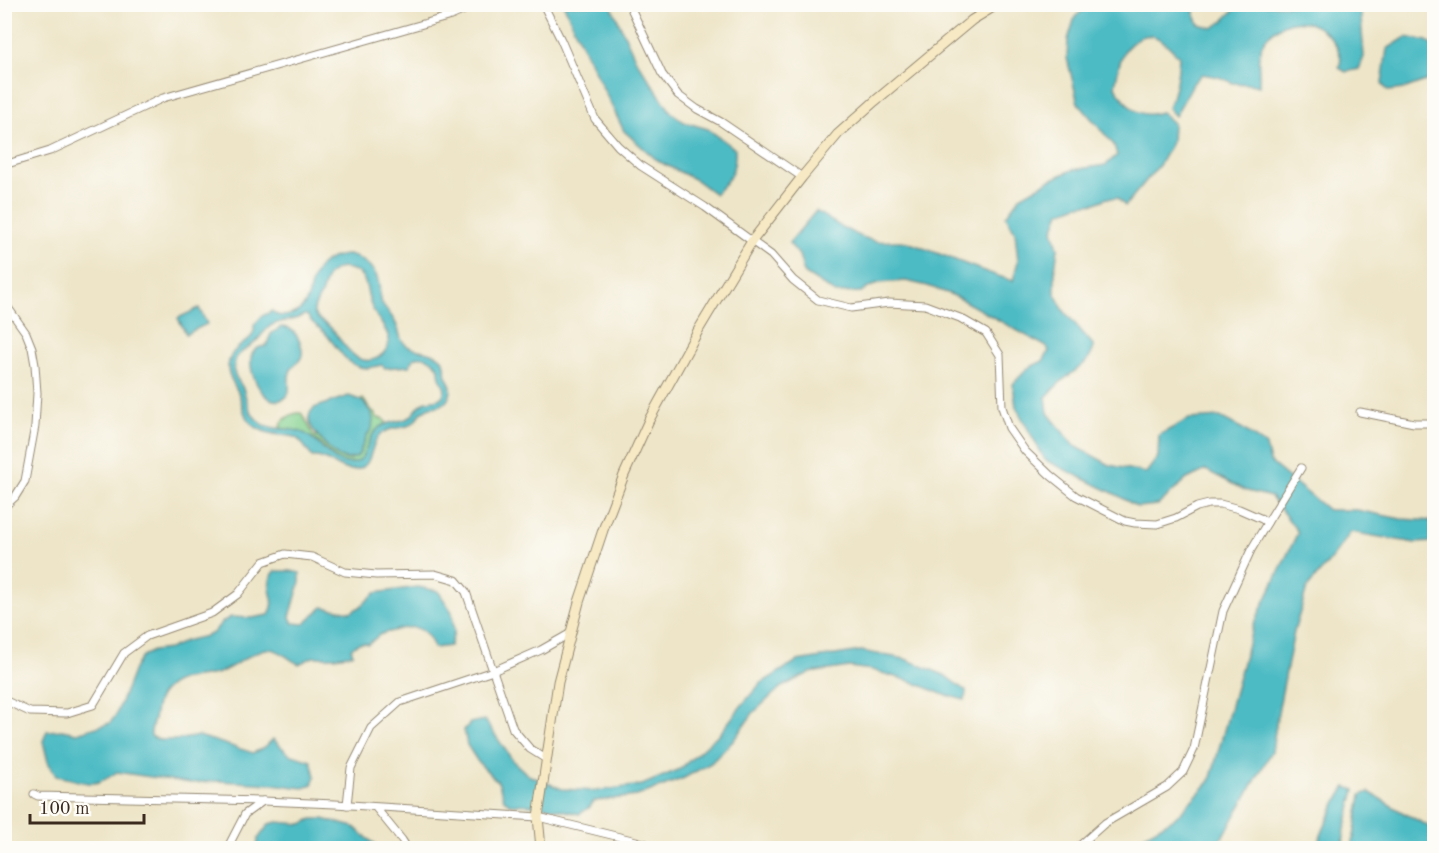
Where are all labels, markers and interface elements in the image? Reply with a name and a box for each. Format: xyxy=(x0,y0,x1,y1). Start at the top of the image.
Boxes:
scale bar xyxy=(30,787,144,825)
text: 100 m xyxy=(39,800,90,818)

